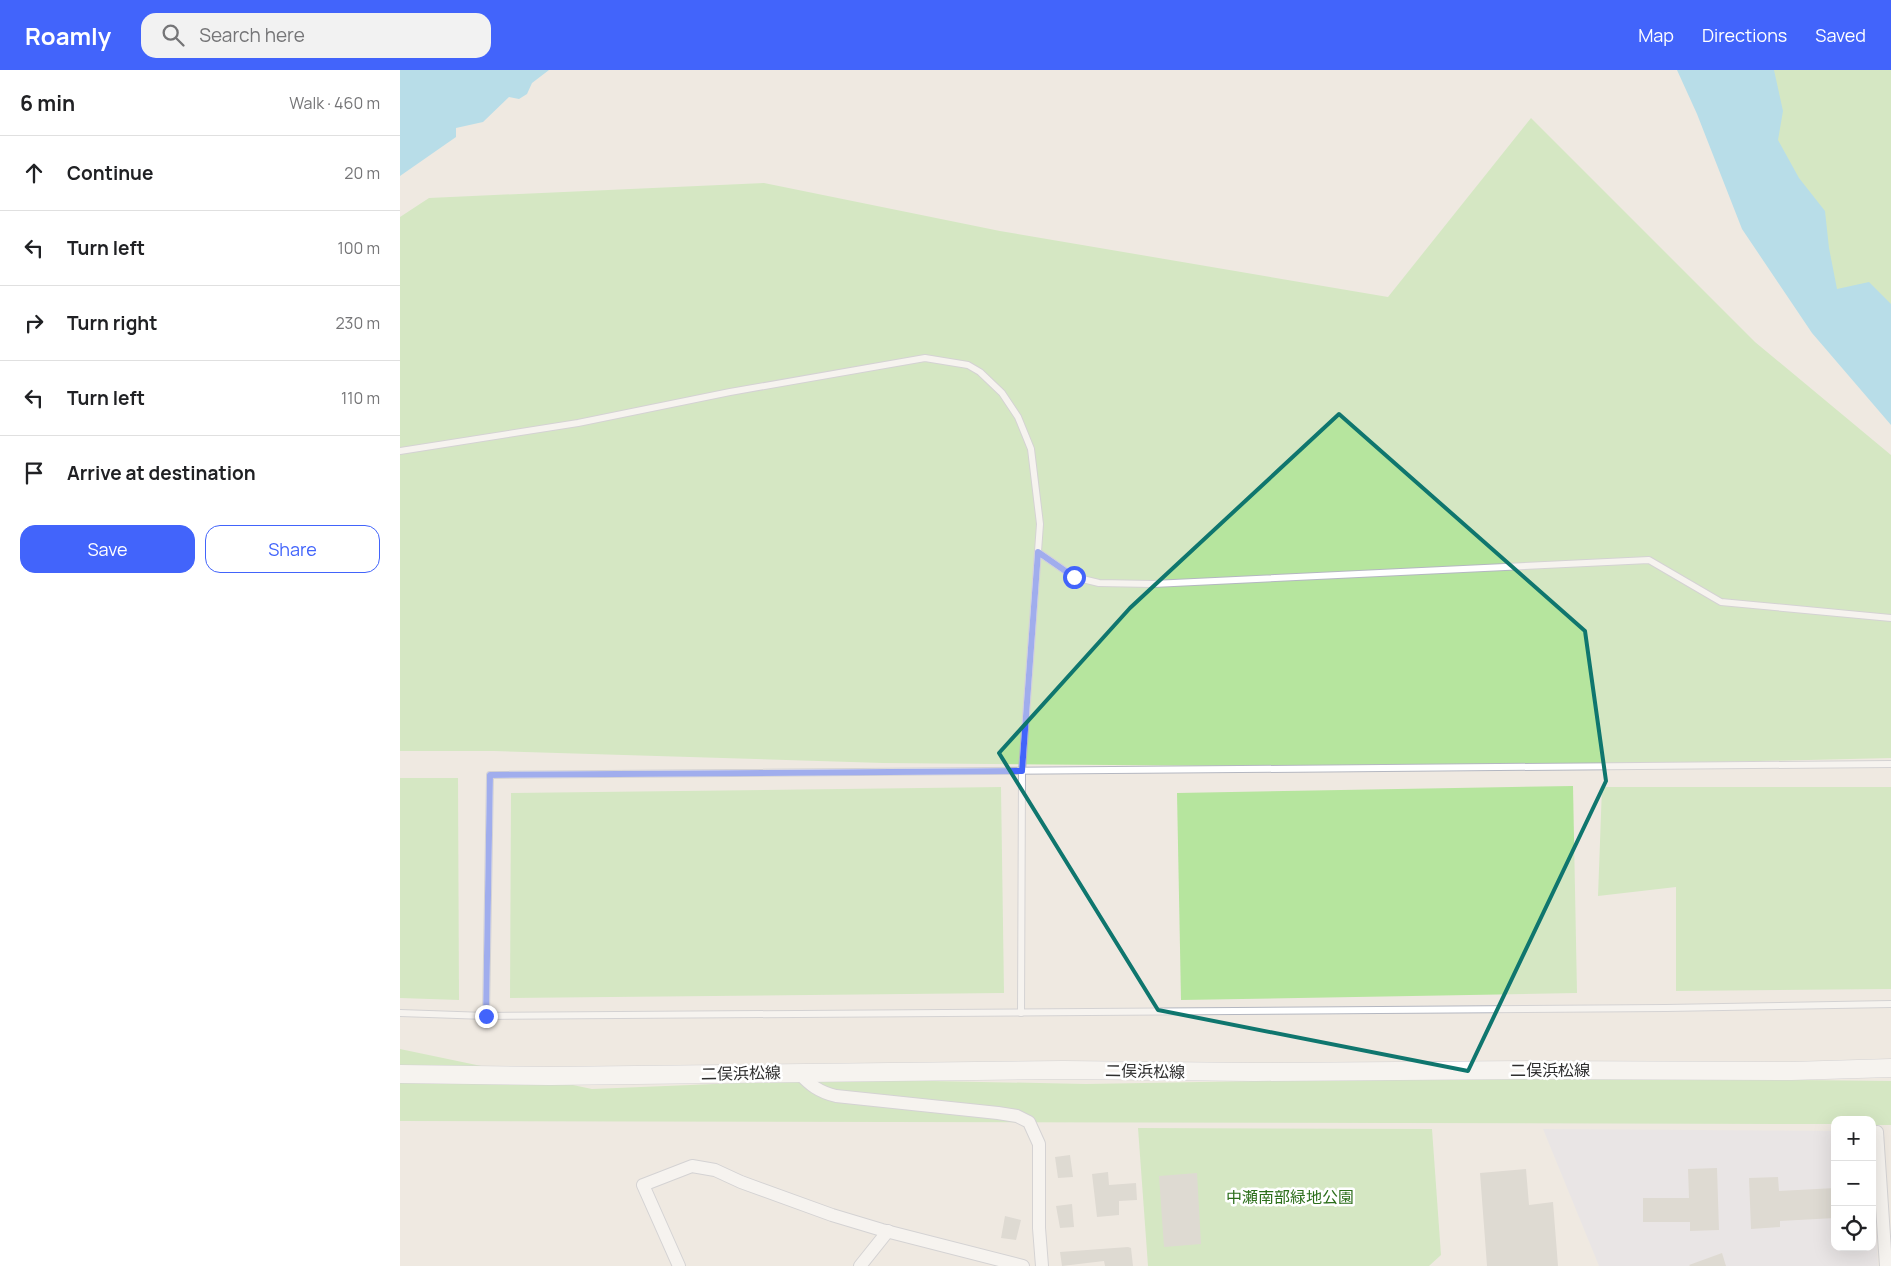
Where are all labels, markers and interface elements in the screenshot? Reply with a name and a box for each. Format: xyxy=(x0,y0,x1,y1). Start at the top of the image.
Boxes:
search box xyxy=(141,13,491,58)
text: Roamly xyxy=(25,19,111,52)
icon: search xyxy=(159,21,187,49)
text: Search here xyxy=(199,22,305,48)
text: Map xyxy=(1638,23,1674,47)
text: Directions xyxy=(1702,23,1787,47)
text: Saved xyxy=(1815,23,1866,47)
text: 6 min xyxy=(20,89,75,117)
text: Walk · 460 m xyxy=(289,92,380,114)
icon: ahead xyxy=(20,159,48,187)
text: Continue xyxy=(67,160,153,186)
text: 20 m xyxy=(344,162,380,184)
icon: left xyxy=(20,234,48,262)
text: Turn left xyxy=(67,235,145,261)
text: 100 m xyxy=(337,237,380,259)
icon: right xyxy=(20,309,48,337)
text: Turn right xyxy=(67,310,157,336)
text: 230 m xyxy=(336,312,380,334)
icon: left xyxy=(20,384,48,412)
text: Turn left xyxy=(67,385,145,411)
text: 110 m xyxy=(341,387,380,409)
icon: arrive xyxy=(20,459,48,487)
text: Arrive at destination xyxy=(67,460,256,486)
button: Save xyxy=(20,525,195,573)
button: Share xyxy=(205,525,380,573)
route start xyxy=(1063,566,1086,589)
route end xyxy=(475,1005,498,1028)
street label: 二俣浜松線 xyxy=(1105,1059,1185,1083)
street label: 二俣浜松線 xyxy=(1510,1059,1590,1081)
street label: 二俣浜松線 xyxy=(701,1061,781,1085)
map controls xyxy=(1831,1116,1876,1251)
button: + xyxy=(1831,1116,1876,1161)
button: − xyxy=(1831,1161,1876,1206)
park label: 中瀬南部緑地公園 xyxy=(1226,1186,1354,1208)
button: locate xyxy=(1831,1206,1876,1251)

